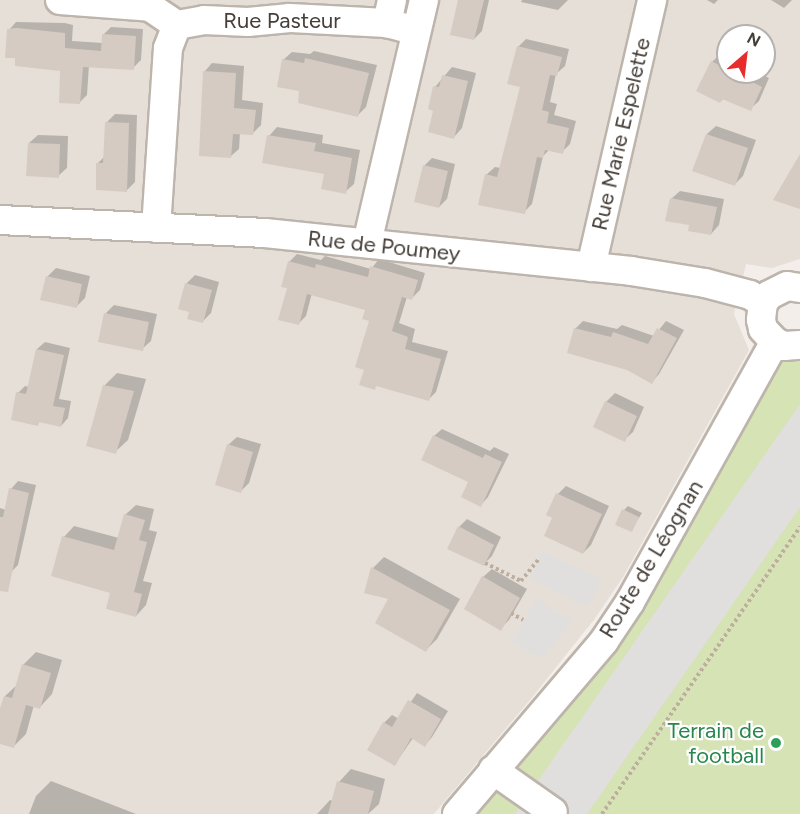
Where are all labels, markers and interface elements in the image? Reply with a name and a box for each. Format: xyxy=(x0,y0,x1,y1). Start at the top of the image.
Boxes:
street label: Rue Pasteur xyxy=(223,8,341,34)
north arrow xyxy=(716,24,776,84)
text: N xyxy=(744,28,764,51)
street label: Rue Marie Espelette xyxy=(586,35,656,233)
street label: Rue de Poumey xyxy=(306,225,462,267)
street label: Route de Léognan xyxy=(593,475,709,643)
place label: Terrain de football xyxy=(667,717,764,768)
marker: Terrain de football xyxy=(769,736,783,750)

